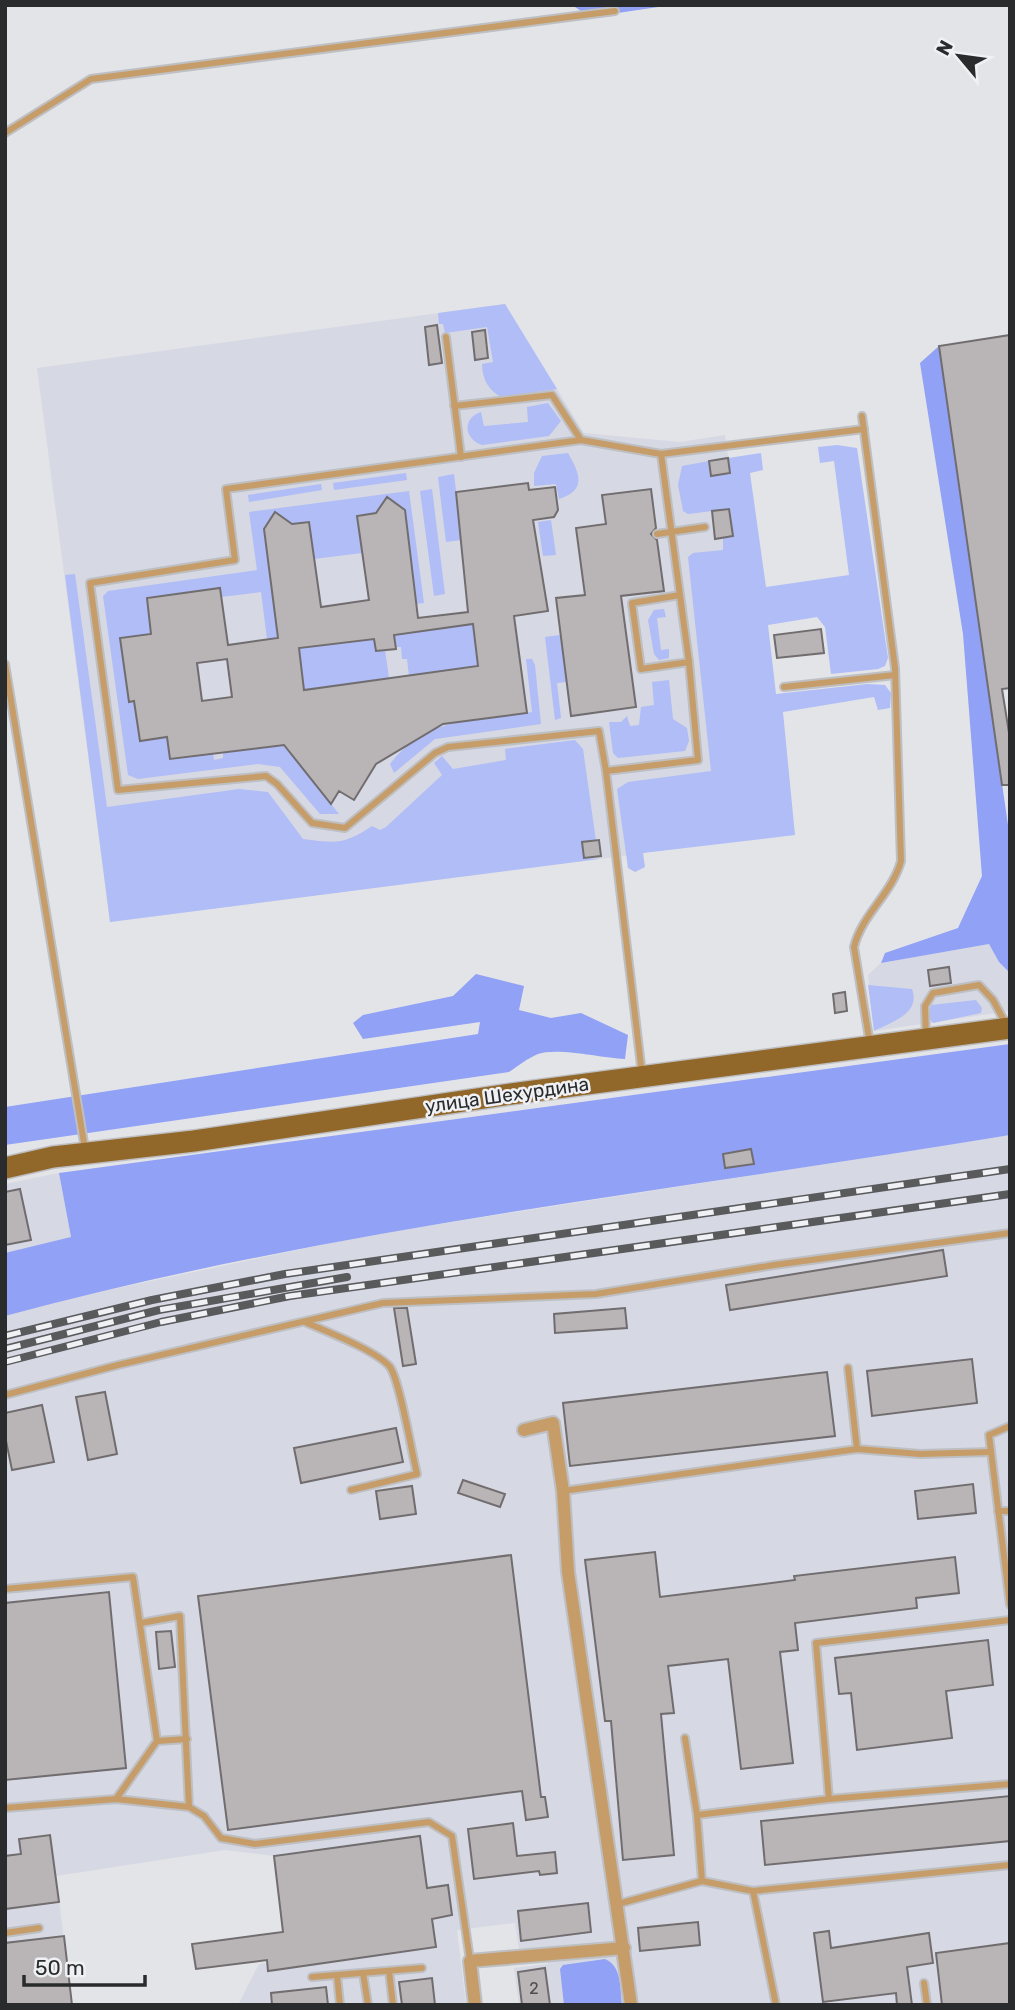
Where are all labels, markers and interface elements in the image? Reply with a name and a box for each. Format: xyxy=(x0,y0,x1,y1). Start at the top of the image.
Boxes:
north arrow xyxy=(924,21,994,91)
text: N xyxy=(931,36,958,60)
street label: улица Шехурдина xyxy=(424,1072,590,1118)
scale bar xyxy=(24,1944,145,1988)
text: 50 m xyxy=(35,1955,85,1980)
house number: 2 xyxy=(529,1979,539,1998)

